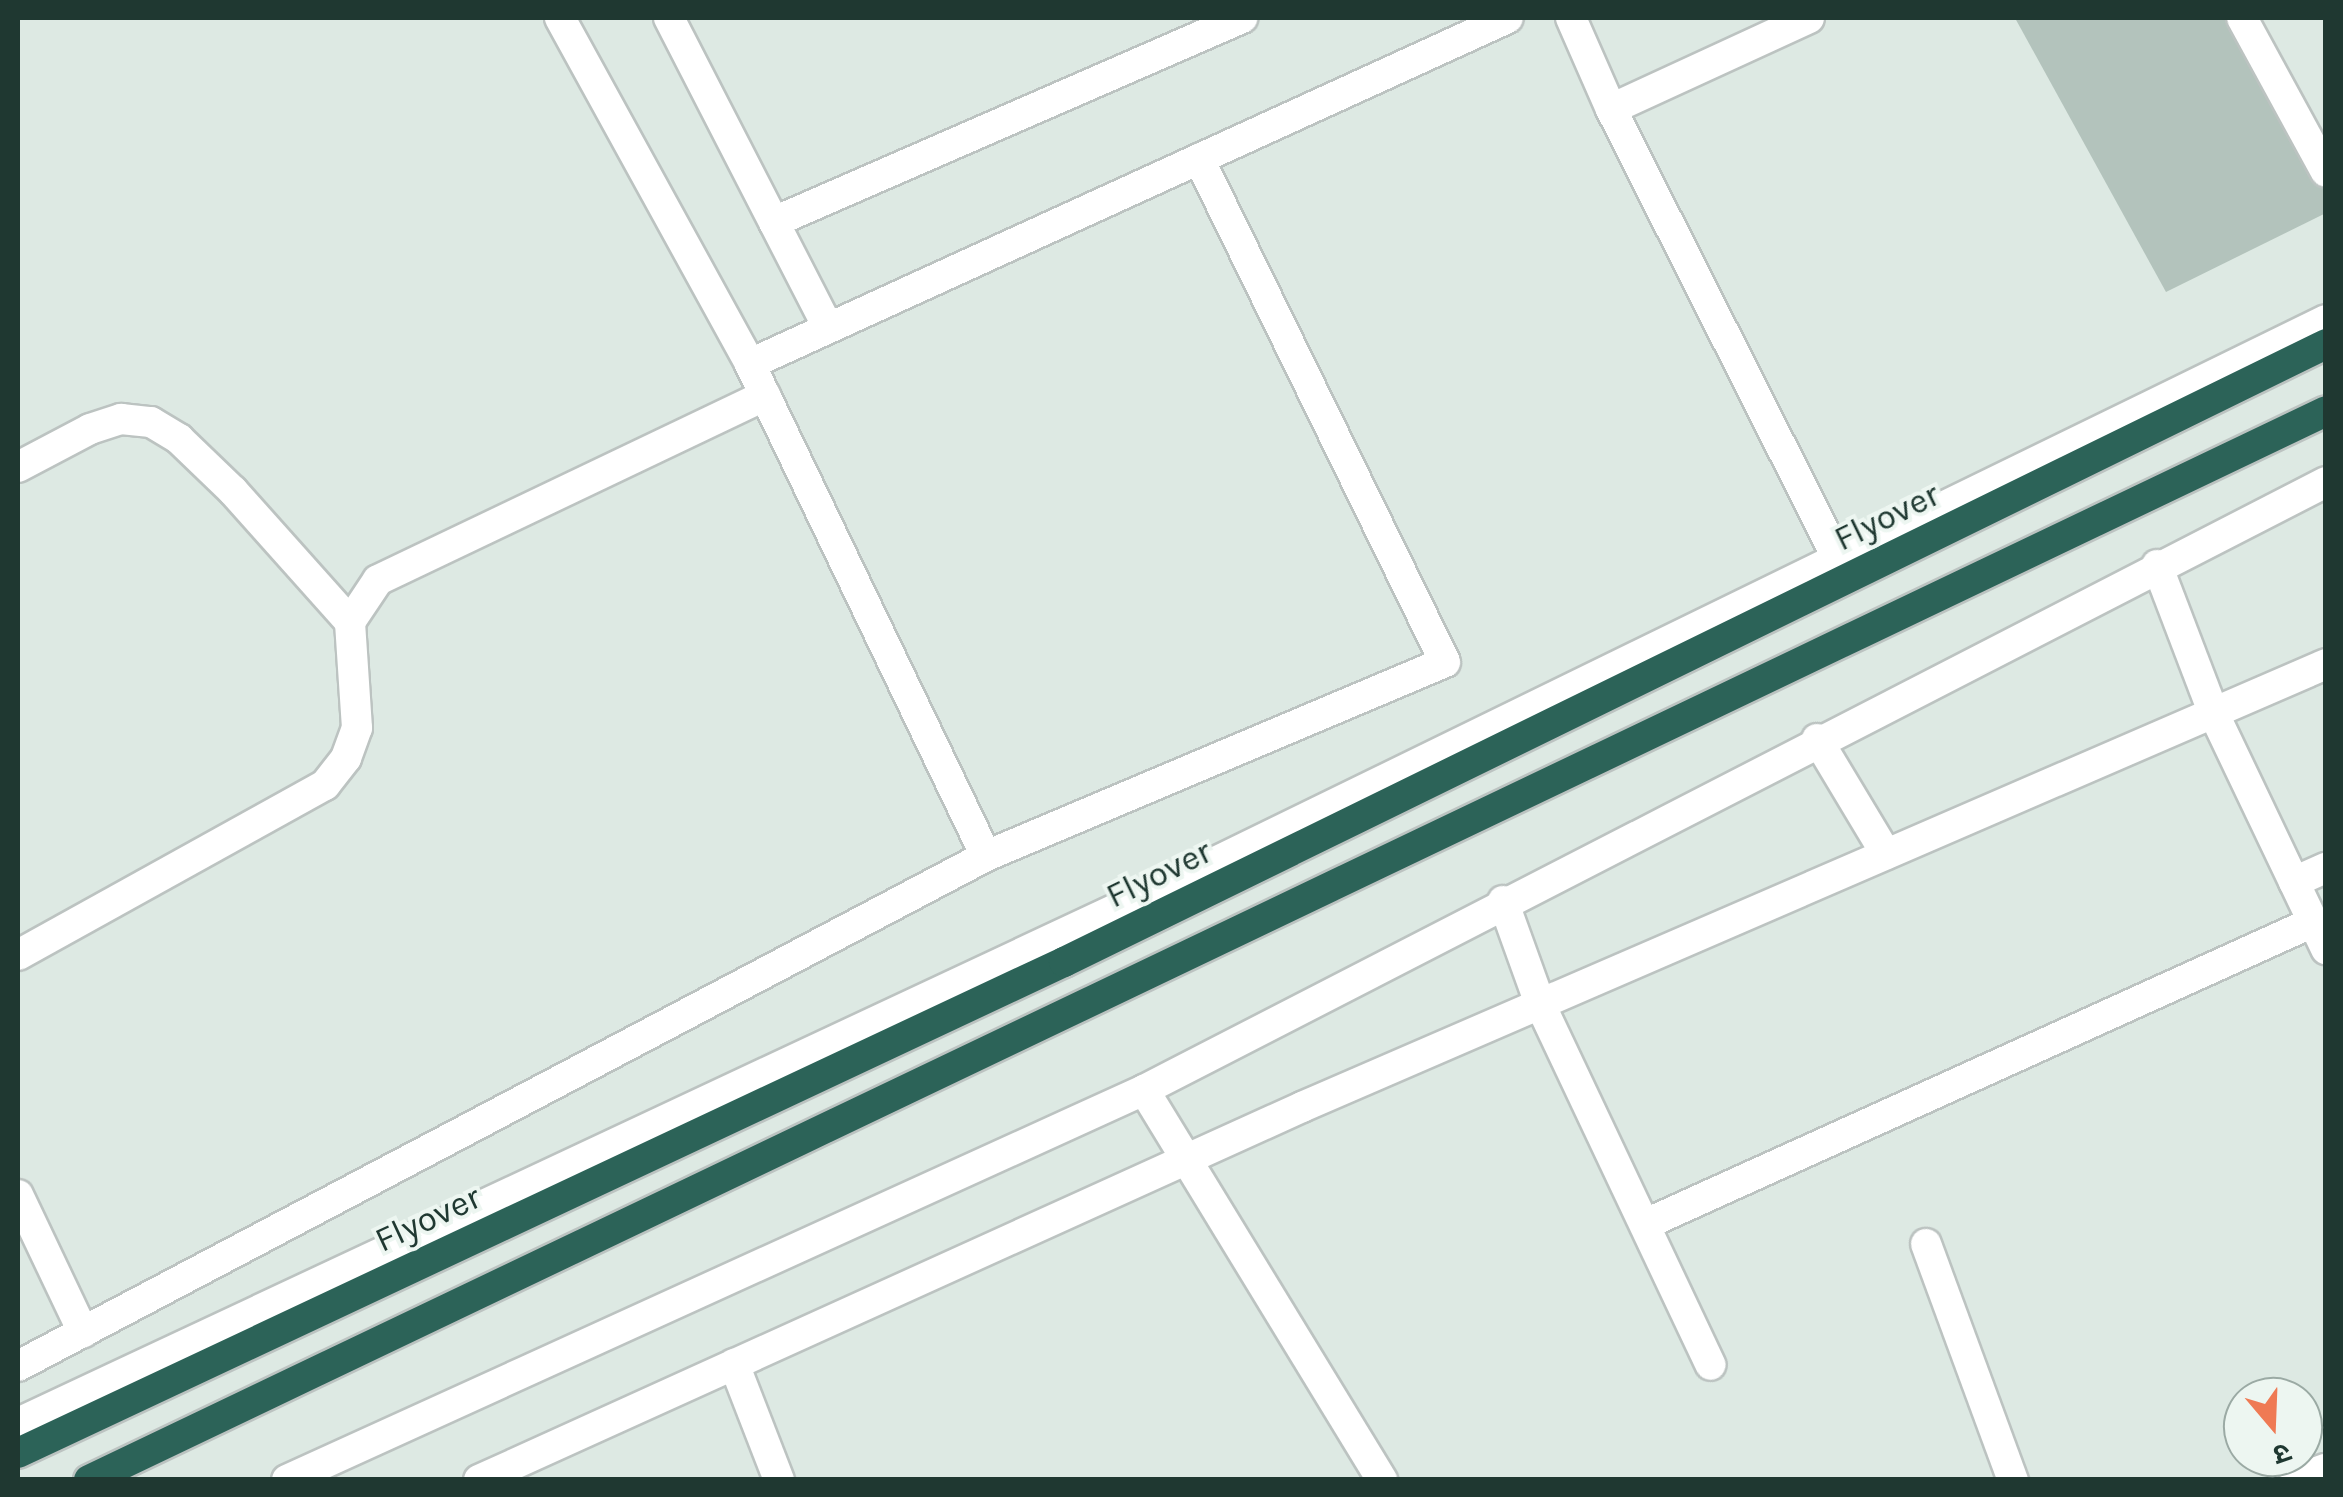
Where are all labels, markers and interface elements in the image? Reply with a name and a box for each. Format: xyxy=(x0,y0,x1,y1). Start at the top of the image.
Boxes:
street label: Flyover xyxy=(1828,474,1946,560)
street label: Flyover xyxy=(1100,831,1218,917)
street label: Flyover xyxy=(368,1176,488,1262)
north arrow xyxy=(2223,1377,2323,1477)
text: उ xyxy=(2269,1436,2295,1472)

